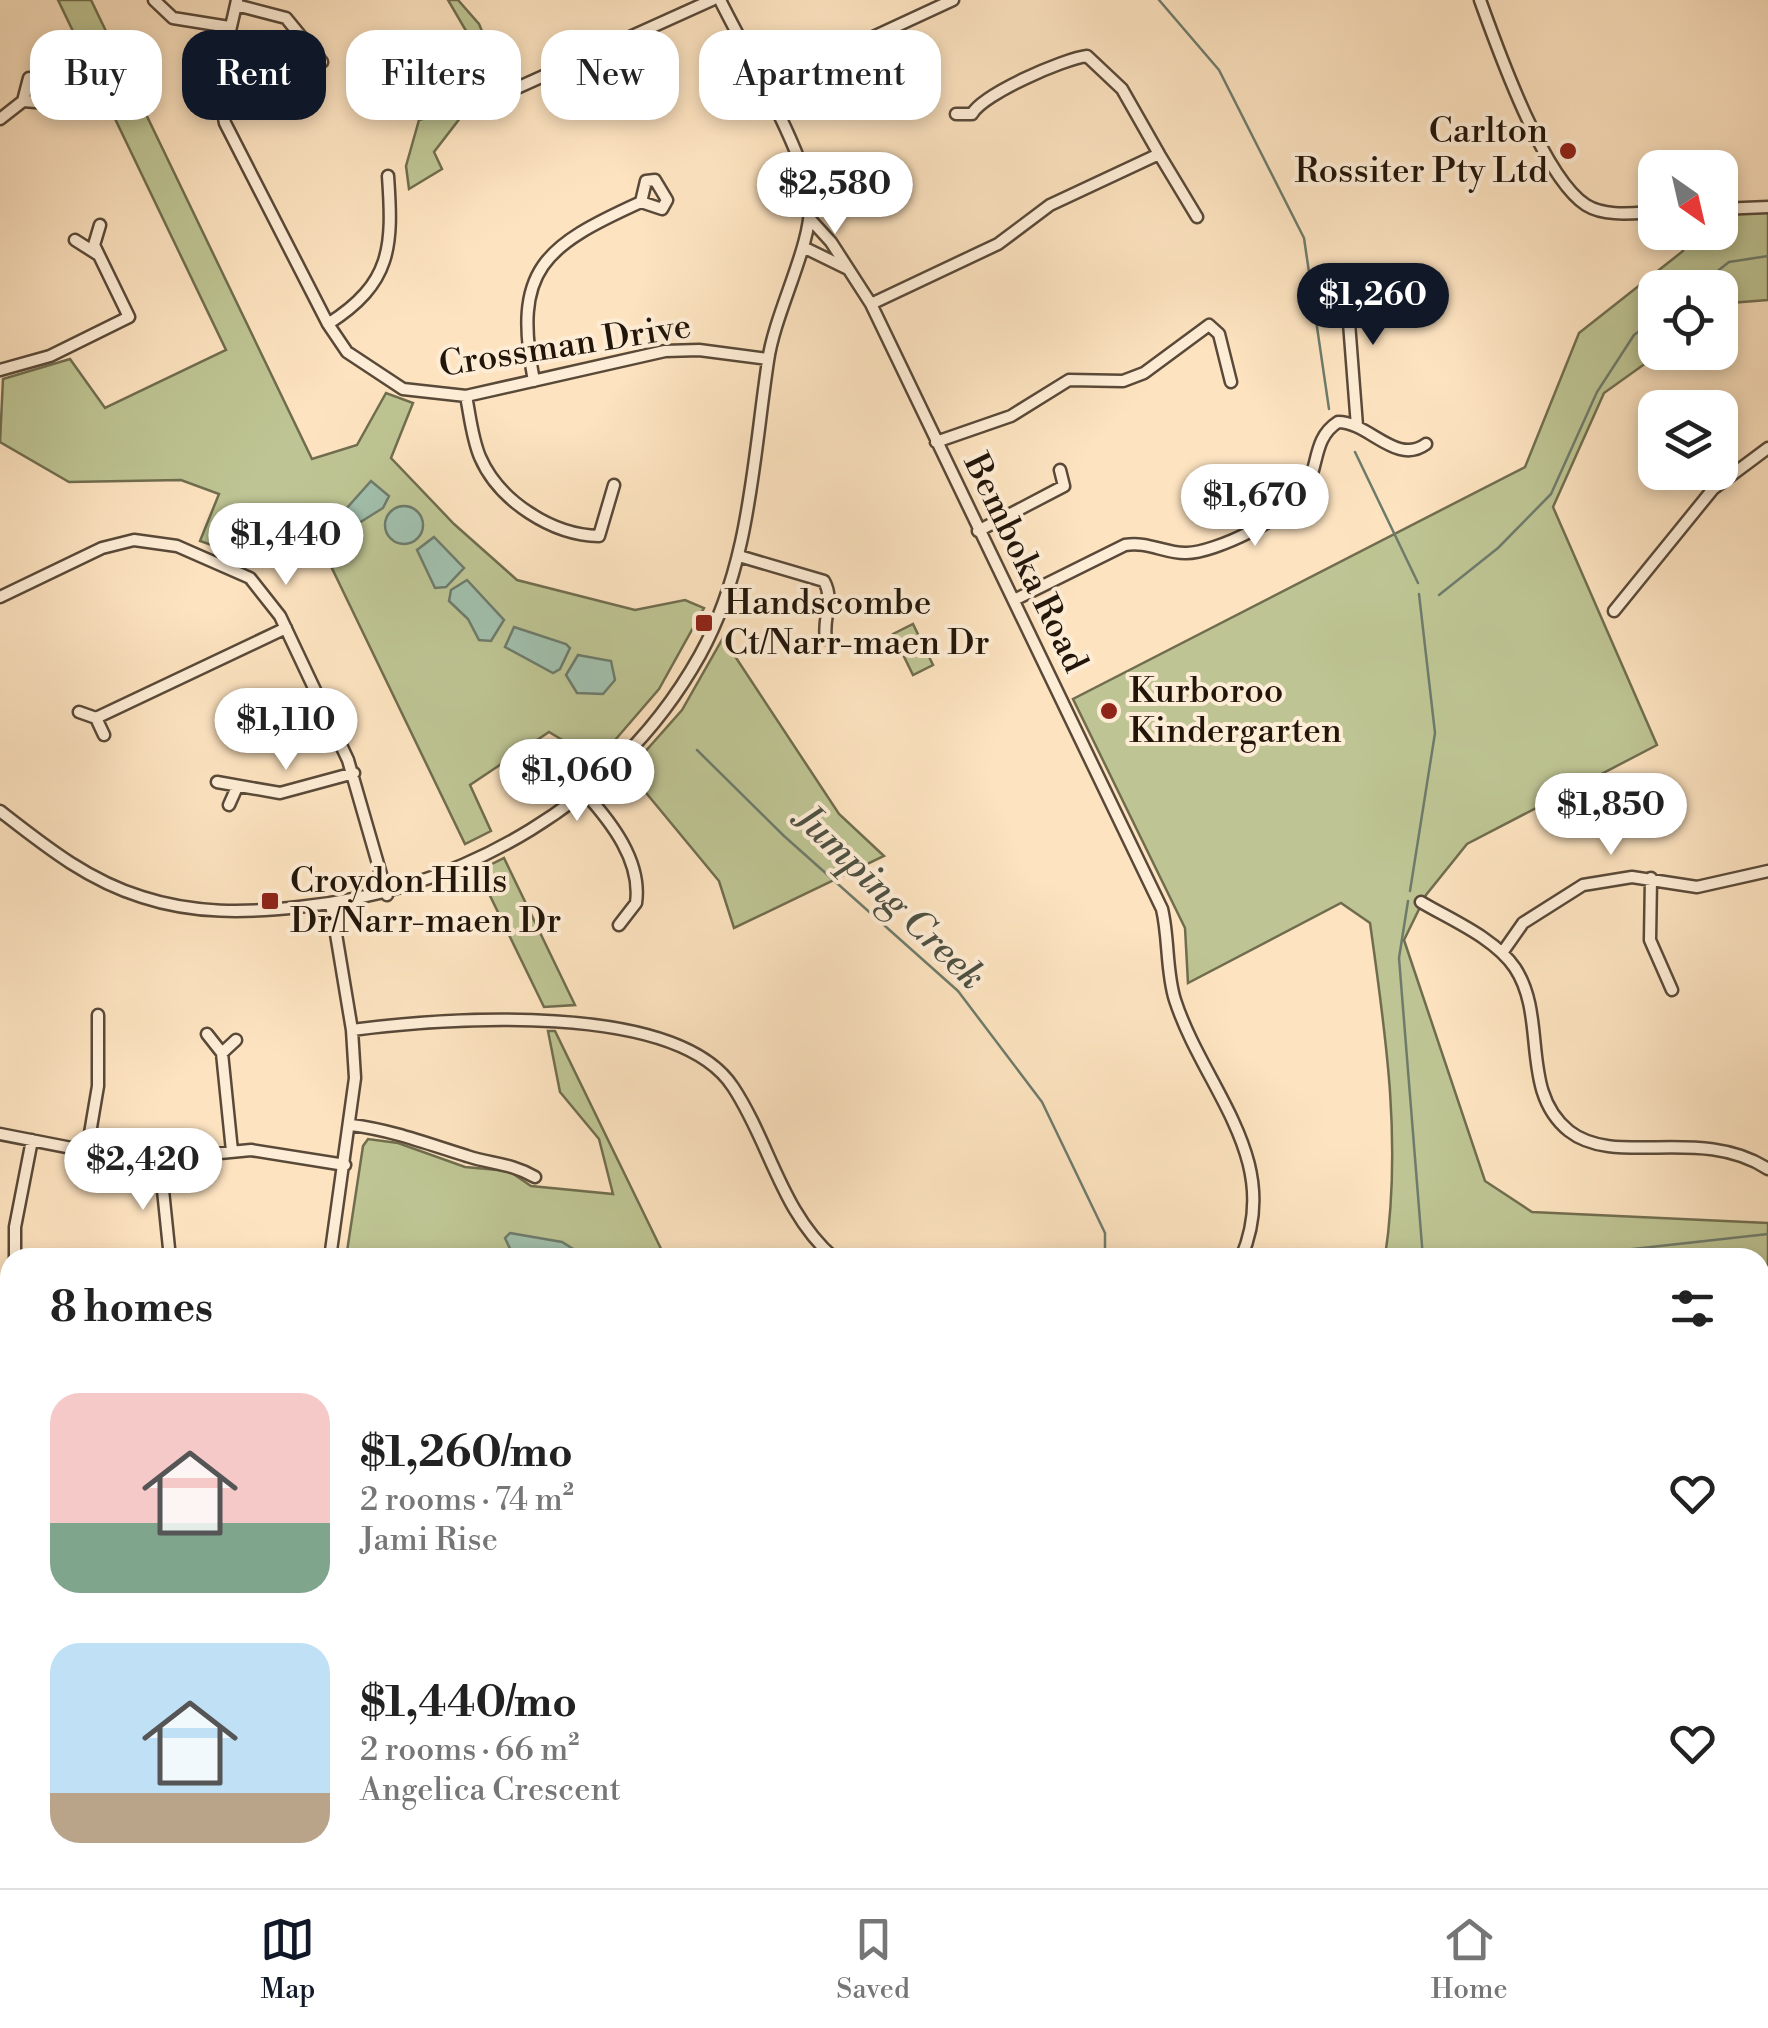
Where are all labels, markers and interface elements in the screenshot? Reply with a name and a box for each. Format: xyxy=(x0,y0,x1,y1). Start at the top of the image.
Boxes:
chip: Buy xyxy=(30,30,162,120)
chip: Rent xyxy=(182,30,326,120)
chip: Filters xyxy=(346,30,521,120)
chip: New xyxy=(541,30,679,120)
chip: Apartment xyxy=(699,30,941,120)
place label: Carlton Rossiter Pty Ltd xyxy=(1295,110,1548,193)
marker: Carlton Rossiter Pty Ltd xyxy=(1557,140,1579,162)
north arrow xyxy=(1638,150,1738,250)
map controls xyxy=(1638,150,1738,490)
pin: $2,580 xyxy=(754,152,916,237)
text: $2,580 xyxy=(779,164,891,204)
pin: $1,260 xyxy=(1292,263,1454,348)
button: locate xyxy=(1638,270,1738,370)
text: $1,260 xyxy=(1319,275,1427,315)
street label: Crossman Drive xyxy=(436,305,694,387)
button: layers xyxy=(1638,390,1738,490)
street label: Bemboka Road xyxy=(953,446,1097,680)
pin: $1,670 xyxy=(1174,464,1336,549)
text: $1,670 xyxy=(1203,476,1307,516)
pin: $1,440 xyxy=(205,503,367,588)
text: $1,440 xyxy=(230,515,342,555)
place label: Handscombe Ct/Narr-maen Dr xyxy=(724,582,990,665)
marker: Handscombe Ct/Narr-maen Dr xyxy=(693,612,715,634)
place label: Kurboroo Kindergarten xyxy=(1129,670,1342,753)
pin: $1,110 xyxy=(205,688,367,773)
text: $1,110 xyxy=(237,700,335,740)
marker: Kurboroo Kindergarten xyxy=(1098,700,1120,722)
pin: $1,060 xyxy=(496,739,658,824)
text: $1,060 xyxy=(521,751,633,791)
pin: $1,850 xyxy=(1530,773,1692,858)
text: $1,850 xyxy=(1557,785,1665,825)
water label: Jumping Creek xyxy=(783,793,995,1000)
place label: Croydon Hills Dr/Narr-maen Dr xyxy=(290,860,561,943)
marker: Croydon Hills Dr/Narr-maen Dr xyxy=(259,890,281,912)
pin: $2,420 xyxy=(62,1128,224,1213)
text: $2,420 xyxy=(86,1140,200,1180)
icon: filters xyxy=(1665,1281,1720,1336)
text: 8 homes xyxy=(50,1282,213,1335)
text: $1,260/mo xyxy=(360,1427,573,1480)
icon: home xyxy=(130,1433,250,1553)
icon: heart xyxy=(1665,1466,1720,1521)
text: 2 rooms · 74 m² xyxy=(360,1480,574,1520)
text: Jami Rise xyxy=(360,1520,498,1560)
text: $1,440/mo xyxy=(360,1677,577,1730)
icon: home xyxy=(130,1683,250,1803)
icon: heart xyxy=(1665,1716,1720,1771)
text: 2 rooms · 66 m² xyxy=(360,1730,579,1770)
text: Angelica Crescent xyxy=(360,1770,621,1810)
tab: Map xyxy=(260,1912,316,2007)
tab: Saved xyxy=(836,1912,910,2007)
tab: Home xyxy=(1431,1912,1508,2007)

